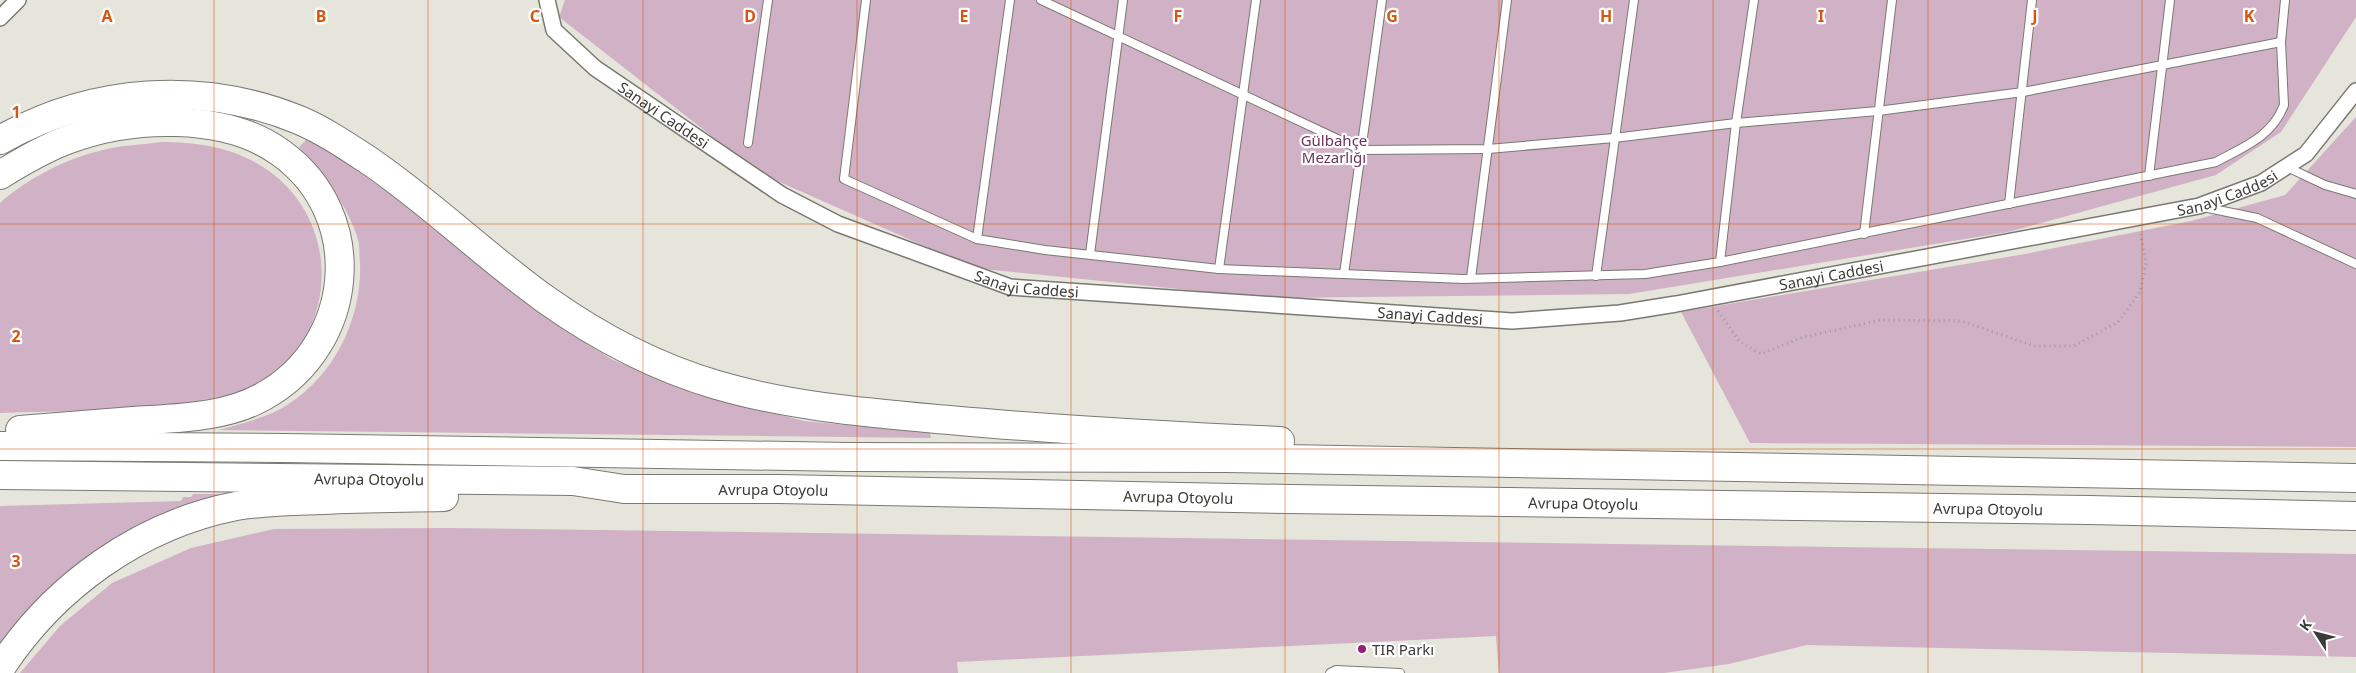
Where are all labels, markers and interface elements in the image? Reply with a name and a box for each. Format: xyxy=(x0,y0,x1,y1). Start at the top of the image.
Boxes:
text: A xyxy=(101,5,113,27)
text: B xyxy=(316,5,326,27)
text: C xyxy=(530,5,540,27)
text: D xyxy=(744,5,756,27)
text: E xyxy=(960,5,969,27)
text: F xyxy=(1174,5,1182,27)
text: G xyxy=(1386,5,1398,27)
text: H xyxy=(1600,5,1612,27)
text: I xyxy=(1818,5,1824,27)
text: J xyxy=(2030,5,2038,27)
text: K xyxy=(2244,5,2255,27)
street label: Sanayi Caddesi xyxy=(615,77,713,153)
text: 1 xyxy=(11,101,21,123)
park label: Gülbahçe Mezarlığı xyxy=(1301,130,1367,167)
street label: Sanayi Caddesi xyxy=(2175,165,2281,220)
street label: Sanayi Caddesi xyxy=(1777,255,1885,294)
street label: Sanayi Caddesi xyxy=(972,265,1079,302)
street label: Sanayi Caddesi xyxy=(1377,302,1483,329)
text: 2 xyxy=(11,325,21,347)
street label: Avrupa Otoyolu xyxy=(314,468,424,489)
street label: Avrupa Otoyolu xyxy=(718,479,829,500)
street label: Avrupa Otoyolu xyxy=(1123,486,1233,508)
street label: Avrupa Otoyolu xyxy=(1528,492,1638,514)
street label: Avrupa Otoyolu xyxy=(1933,498,2043,519)
text: 3 xyxy=(11,550,21,572)
north arrow xyxy=(2291,608,2341,658)
text: K xyxy=(2295,615,2316,634)
place label: TIR Parkı xyxy=(1372,639,1434,659)
marker: TIR Parkı xyxy=(1356,643,1368,655)

